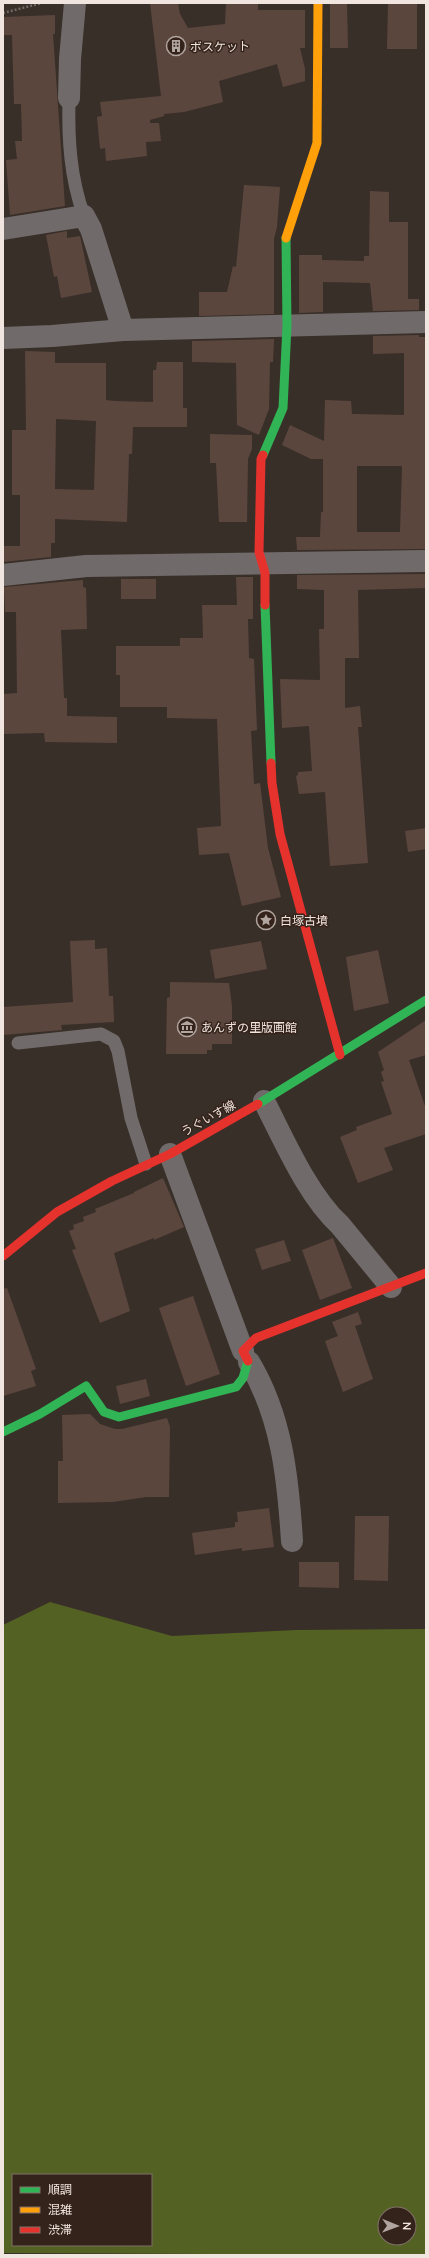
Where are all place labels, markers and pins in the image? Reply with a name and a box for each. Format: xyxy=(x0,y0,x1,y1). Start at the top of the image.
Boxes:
building icon: ボスケット xyxy=(165,35,187,57)
place label: ボスケット xyxy=(190,39,250,54)
place icon: 白塚古墳 xyxy=(255,909,277,931)
place label: 白塚古墳 xyxy=(280,913,328,928)
museum icon: あんずの里版画館 xyxy=(176,1016,198,1038)
place label: あんずの里版画館 xyxy=(201,1020,297,1035)

